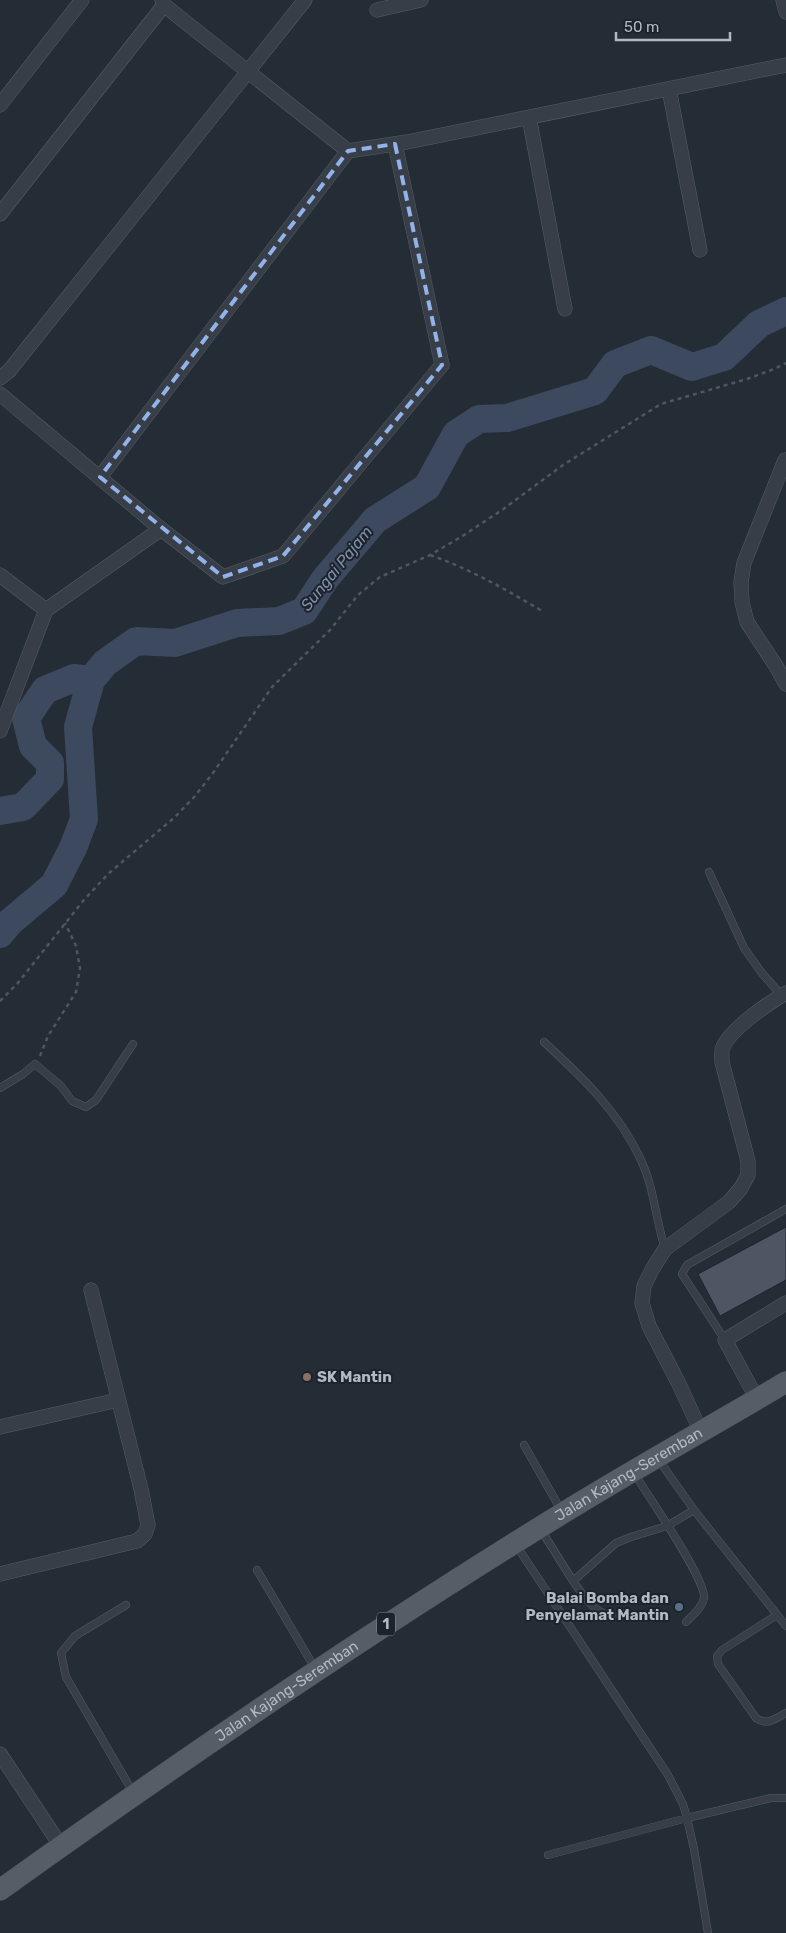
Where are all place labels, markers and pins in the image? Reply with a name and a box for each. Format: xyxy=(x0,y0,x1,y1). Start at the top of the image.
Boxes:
place label: SK Mantin xyxy=(317,1368,392,1386)
marker: SK Mantin xyxy=(301,1371,313,1383)
place label: Balai Bomba dan Penyelamat Mantin xyxy=(525,1589,669,1624)
marker: Balai Bomba dan Penyelamat Mantin xyxy=(673,1601,685,1613)

